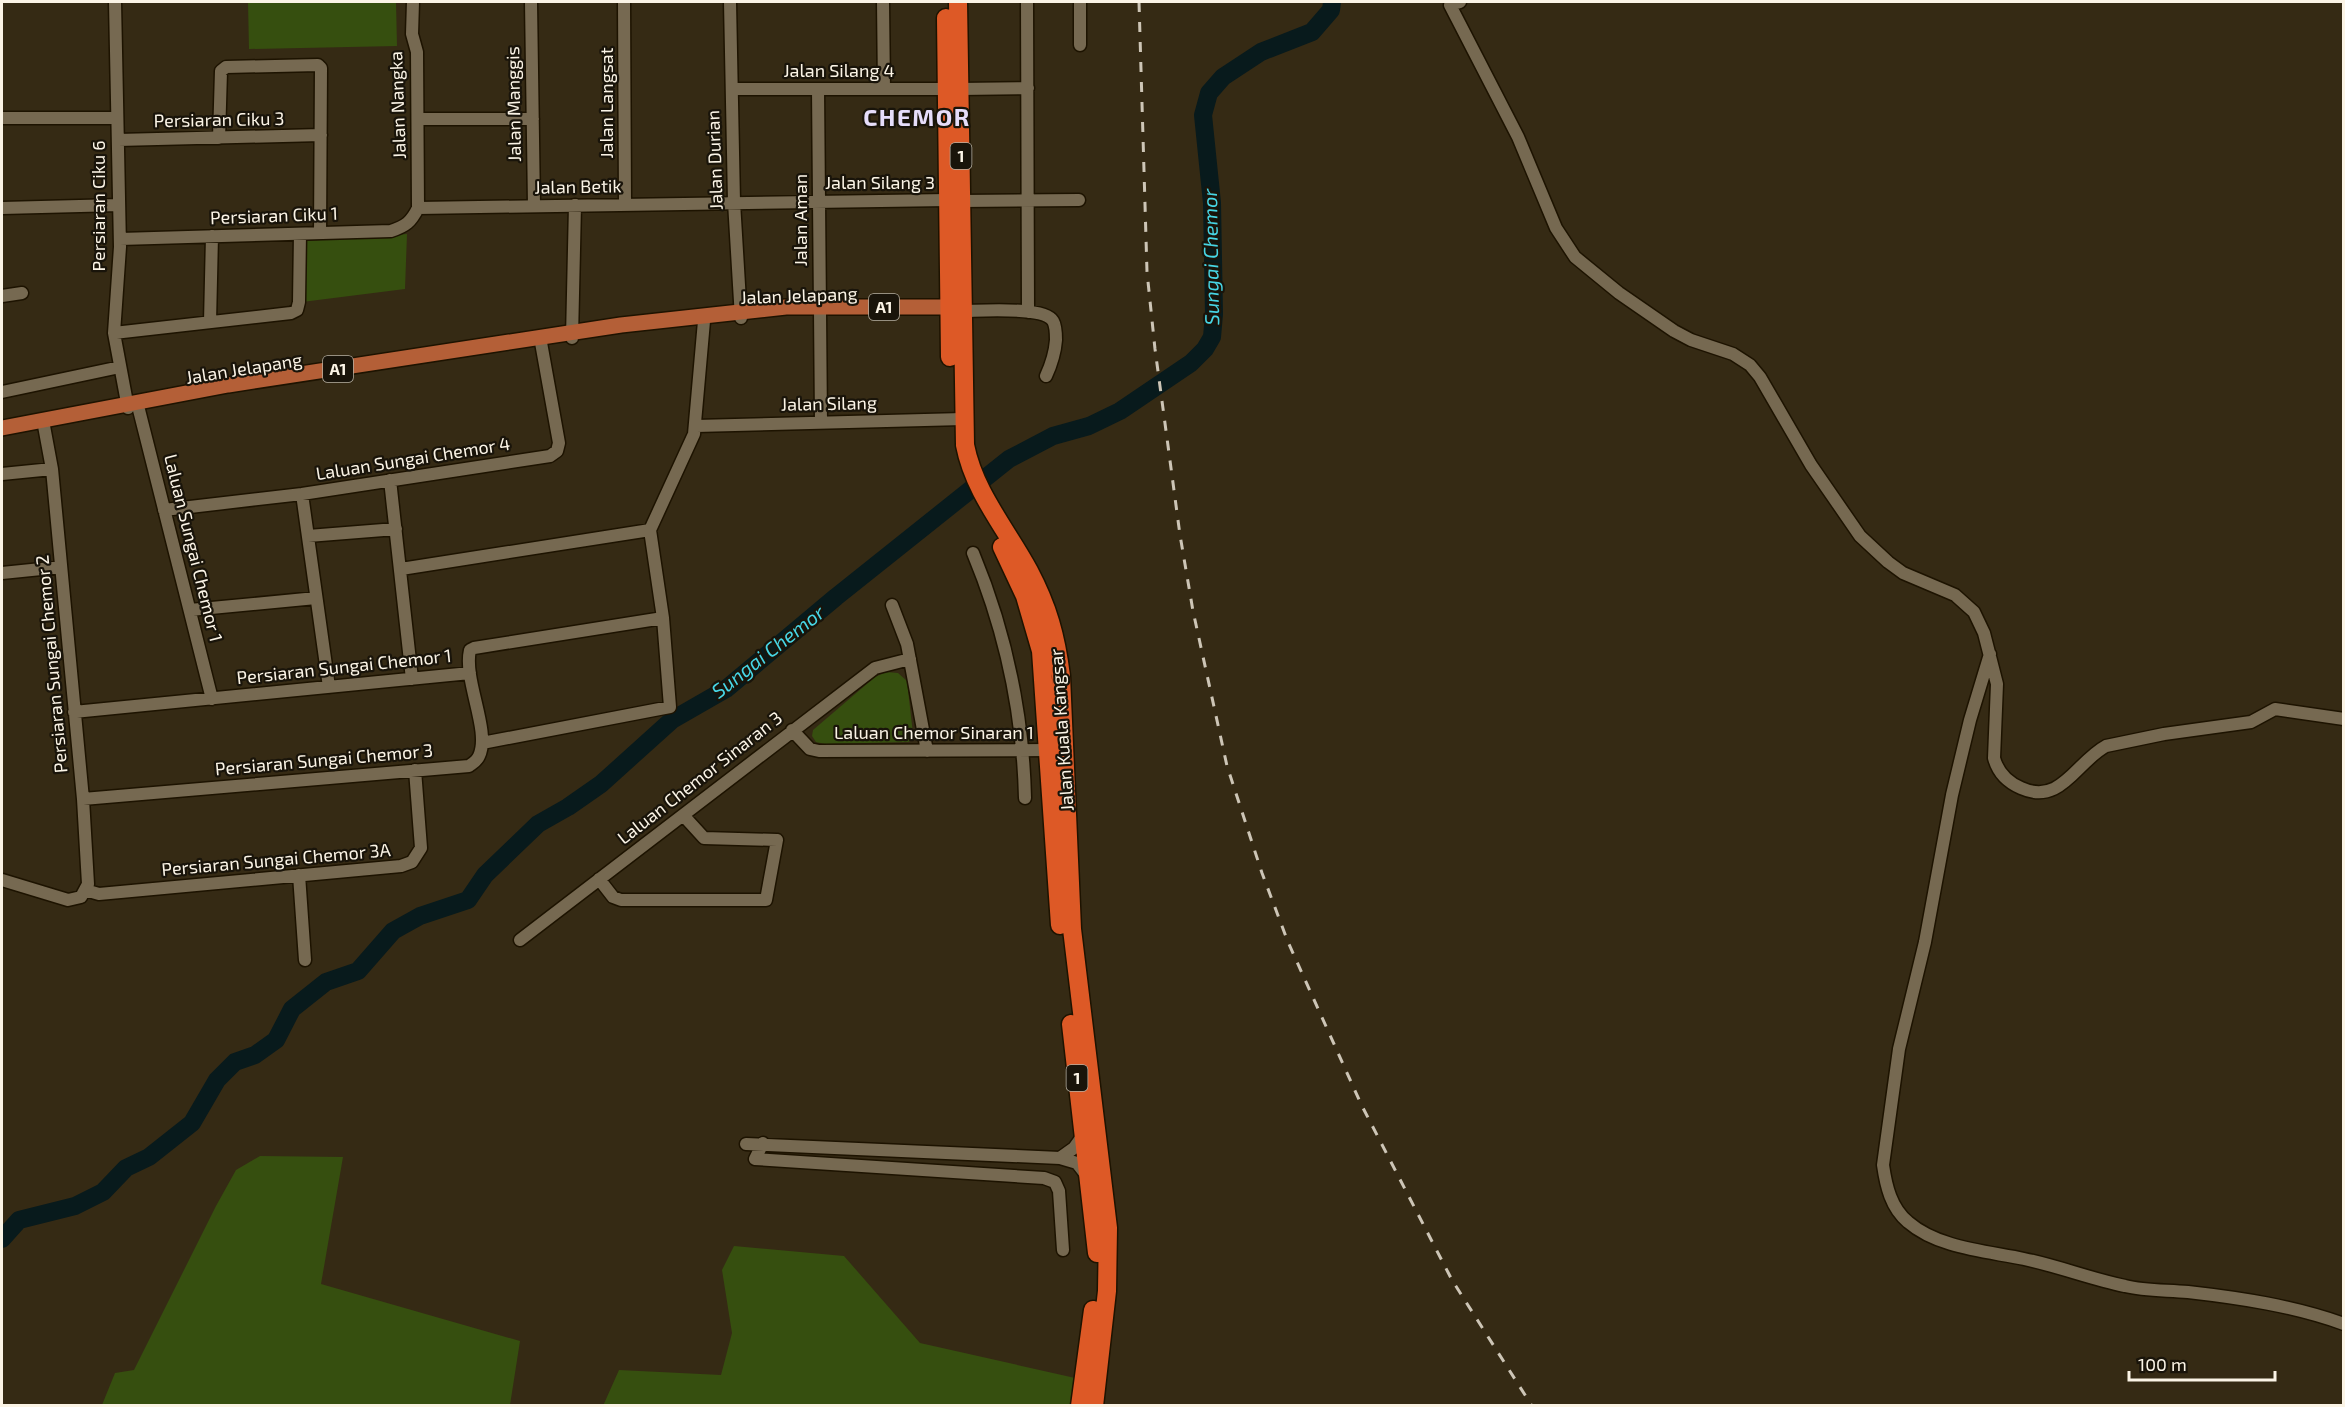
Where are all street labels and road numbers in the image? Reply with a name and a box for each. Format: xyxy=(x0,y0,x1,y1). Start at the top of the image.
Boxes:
street label: Jalan Manggis xyxy=(501,46,525,162)
street label: Jalan Langsat xyxy=(595,47,617,159)
street label: Jalan Nangka xyxy=(384,51,410,159)
street label: Jalan Silang 4 xyxy=(783,59,895,81)
street label: Persiaran Ciku 3 xyxy=(153,107,284,131)
street label: Jalan Durian xyxy=(701,110,727,210)
street label: Persiaran Ciku 6 xyxy=(87,141,109,271)
road number: 1 xyxy=(950,143,972,169)
street label: Jalan Silang 3 xyxy=(825,171,935,193)
street label: Jalan Betik xyxy=(534,174,622,198)
street label: Jalan Aman xyxy=(789,174,811,266)
street label: Persiaran Ciku 1 xyxy=(210,202,338,228)
street label: Jalan Jelapang xyxy=(740,282,858,308)
road number: A1 xyxy=(869,294,899,320)
street label: Jalan Jelapang xyxy=(184,348,303,388)
road number: A1 xyxy=(323,356,353,382)
street label: Jalan Silang xyxy=(781,391,877,415)
street label: Laluan Sungai Chemor 4 xyxy=(314,432,512,484)
street label: Laluan Sungai Chemor 1 xyxy=(160,452,228,644)
street label: Persiaran Sungai Chemor 2 xyxy=(31,554,72,774)
street label: Persiaran Sungai Chemor 1 xyxy=(235,644,452,688)
street label: Jalan Kuala Kangsar xyxy=(1044,648,1078,812)
street label: Laluan Chemor Sinaran 3 xyxy=(613,706,786,848)
street label: Laluan Chemor Sinaran 1 xyxy=(834,721,1034,743)
street label: Persiaran Sungai Chemor 3 xyxy=(214,739,434,779)
street label: Persiaran Sungai Chemor 3A xyxy=(160,838,392,880)
road number: 1 xyxy=(1066,1065,1088,1091)

